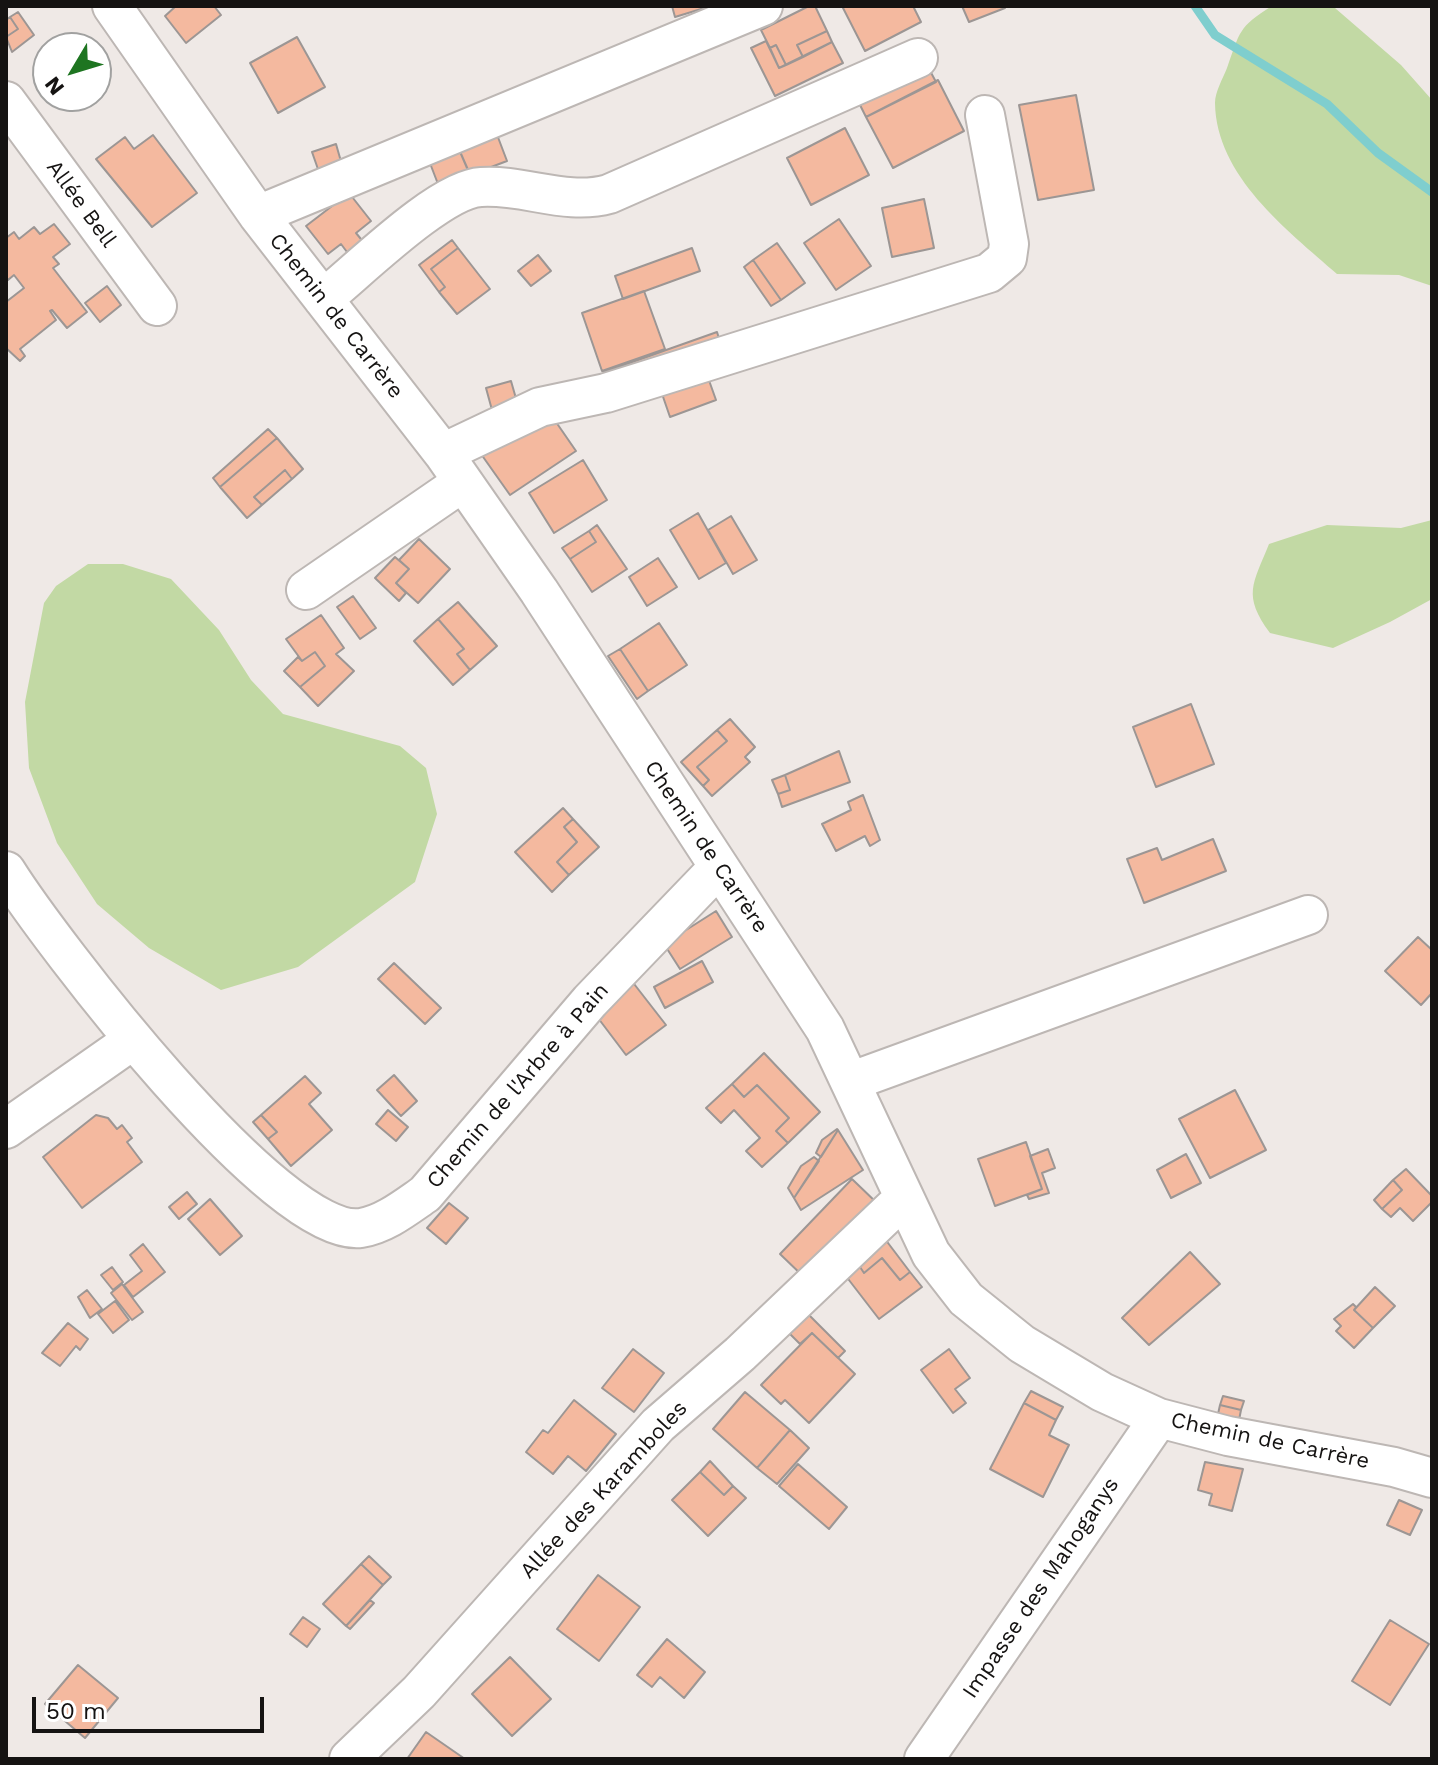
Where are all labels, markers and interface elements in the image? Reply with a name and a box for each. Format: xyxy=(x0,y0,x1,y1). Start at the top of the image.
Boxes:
north arrow xyxy=(32,32,112,112)
text: N xyxy=(39,72,69,100)
street label: Allée Bell xyxy=(41,155,121,253)
street label: Chemin de Carrère xyxy=(263,228,409,404)
street label: Chemin de Carrère xyxy=(638,756,774,938)
street label: Chemin de l'Arbre à Pain xyxy=(421,978,615,1194)
street label: Allée des Karamboles xyxy=(515,1396,693,1584)
street label: Chemin de Carrère xyxy=(1168,1407,1372,1475)
street label: Impasse des Mahoganys xyxy=(957,1473,1125,1703)
scale bar xyxy=(36,1681,268,1731)
text: 50 m xyxy=(46,1697,106,1725)

